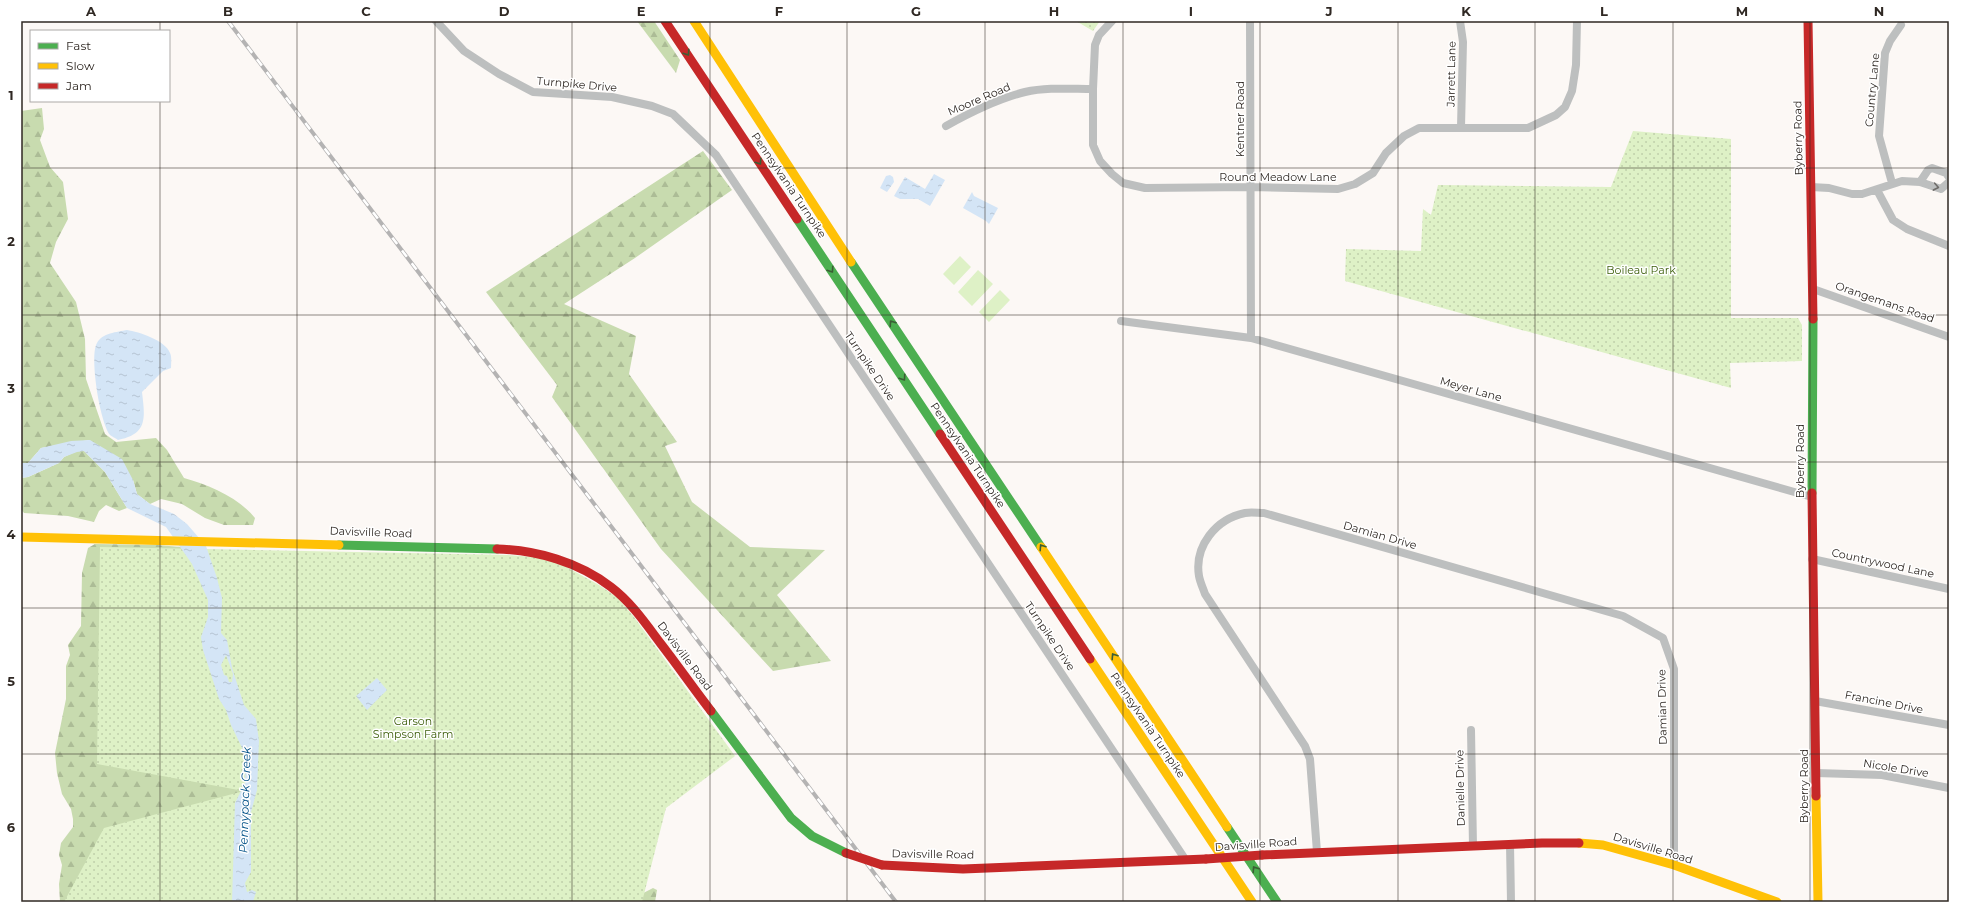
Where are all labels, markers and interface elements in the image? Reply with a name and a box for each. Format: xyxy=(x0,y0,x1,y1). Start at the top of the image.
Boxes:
text: A xyxy=(85,3,97,19)
text: B xyxy=(223,3,233,19)
text: C xyxy=(361,3,371,19)
text: D xyxy=(499,3,510,19)
text: E xyxy=(637,3,646,19)
text: F xyxy=(775,3,783,19)
text: G xyxy=(911,3,921,19)
text: H xyxy=(1049,3,1059,19)
text: I xyxy=(1189,3,1193,19)
text: J xyxy=(1324,3,1333,19)
text: K xyxy=(1461,3,1471,19)
text: L xyxy=(1600,3,1608,19)
text: M xyxy=(1736,3,1748,19)
text: N xyxy=(1874,3,1884,19)
legend xyxy=(30,30,170,102)
text: Fast xyxy=(66,38,91,53)
street label: Jarrett Lane xyxy=(1443,41,1459,108)
one-way arrow xyxy=(682,49,689,56)
street label: Country Lane xyxy=(1862,52,1882,127)
text: Slow xyxy=(66,58,95,73)
street label: Turnpike Drive xyxy=(536,74,618,95)
text: Jam xyxy=(65,78,92,93)
street label: Moore Road xyxy=(945,79,1013,119)
street label: Kentner Road xyxy=(1233,81,1247,157)
text: 1 xyxy=(8,87,14,103)
street label: Byberry Road xyxy=(1790,101,1806,175)
street label: Pennsylvania Turnpike xyxy=(748,130,830,241)
one-way arrow xyxy=(754,158,761,165)
street label: Round Meadow Lane xyxy=(1219,170,1337,184)
one-way arrow xyxy=(1932,183,1939,191)
text: 2 xyxy=(7,233,15,249)
park label: Boileau Park xyxy=(1606,263,1676,277)
one-way arrow xyxy=(826,266,833,273)
street label: Orangemans Road xyxy=(1834,278,1936,326)
one-way arrow xyxy=(889,320,897,327)
street label: Turnpike Drive xyxy=(842,329,898,404)
street label: Meyer Lane xyxy=(1438,373,1504,405)
one-way arrow xyxy=(898,374,905,381)
text: 3 xyxy=(6,380,15,396)
street label: Pennsylvania Turnpike xyxy=(927,400,1009,511)
street label: Byberry Road xyxy=(1793,424,1807,498)
street label: Damian Drive xyxy=(1342,518,1419,552)
street label: Davisville Road xyxy=(329,524,413,540)
text: 4 xyxy=(7,526,16,542)
one-way arrow xyxy=(1040,545,1047,552)
street label: Countrywood Lane xyxy=(1830,545,1936,581)
street label: Turnpike Drive xyxy=(1022,599,1078,674)
street label: Davisville Road xyxy=(655,619,715,693)
one-way arrow xyxy=(1111,653,1119,660)
street label: Damian Drive xyxy=(1654,669,1670,745)
street label: Pennsylvania Turnpike xyxy=(1107,670,1189,781)
text: 5 xyxy=(7,673,15,689)
street label: Francine Drive xyxy=(1844,688,1925,717)
park label: Carson Simpson Farm xyxy=(373,714,453,741)
water label: Pennypack Creek xyxy=(235,746,254,853)
street label: Danielle Drive xyxy=(1452,749,1468,827)
street label: Byberry Road xyxy=(1797,749,1811,823)
street label: Nicole Drive xyxy=(1862,756,1930,780)
text: 6 xyxy=(7,819,16,835)
street label: Davisville Road xyxy=(1611,829,1695,867)
street label: Davisville Road xyxy=(1214,834,1298,854)
street label: Davisville Road xyxy=(891,846,975,862)
one-way arrow xyxy=(1253,867,1260,874)

